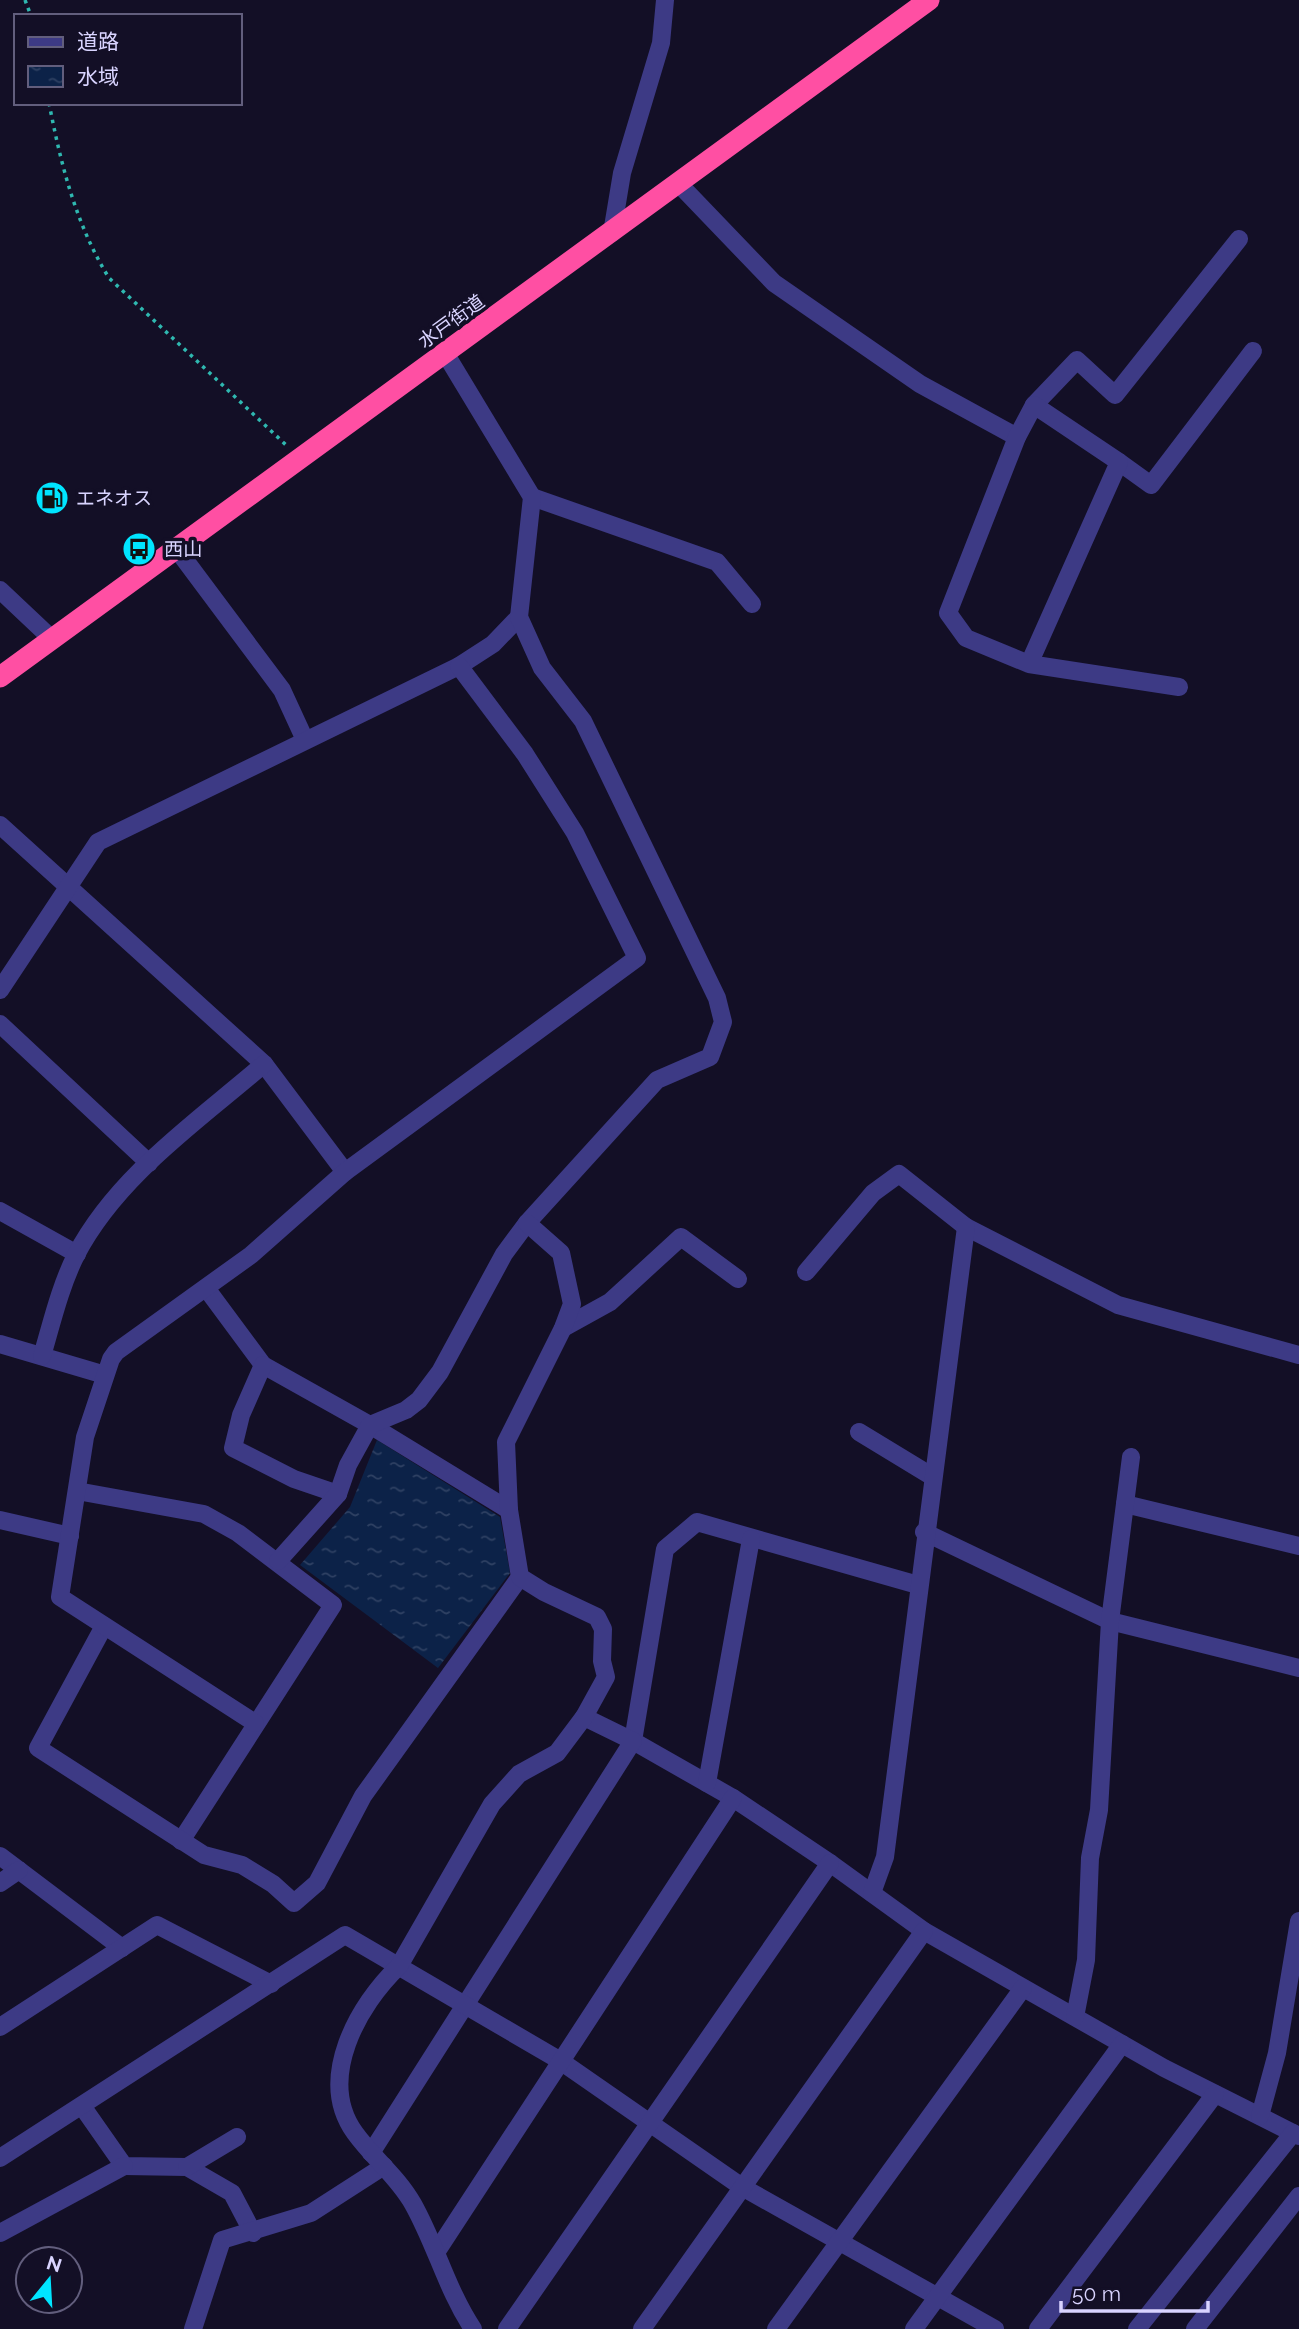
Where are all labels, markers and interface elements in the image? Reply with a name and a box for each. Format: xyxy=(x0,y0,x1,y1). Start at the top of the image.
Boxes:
legend xyxy=(14,14,242,105)
text: 道路 xyxy=(77,29,119,54)
text: 水域 xyxy=(77,64,119,89)
street label: 水戸街道 xyxy=(414,290,488,352)
fuel station icon: エネオス xyxy=(33,479,71,517)
place label: エネオス xyxy=(76,487,152,509)
bus stop icon: 西山 xyxy=(120,530,158,568)
place label: 西山 xyxy=(164,538,202,560)
north arrow xyxy=(14,2245,84,2315)
text: N xyxy=(44,2251,65,2277)
scale bar xyxy=(1061,2270,1208,2314)
text: 50 m xyxy=(1072,2281,1121,2306)

